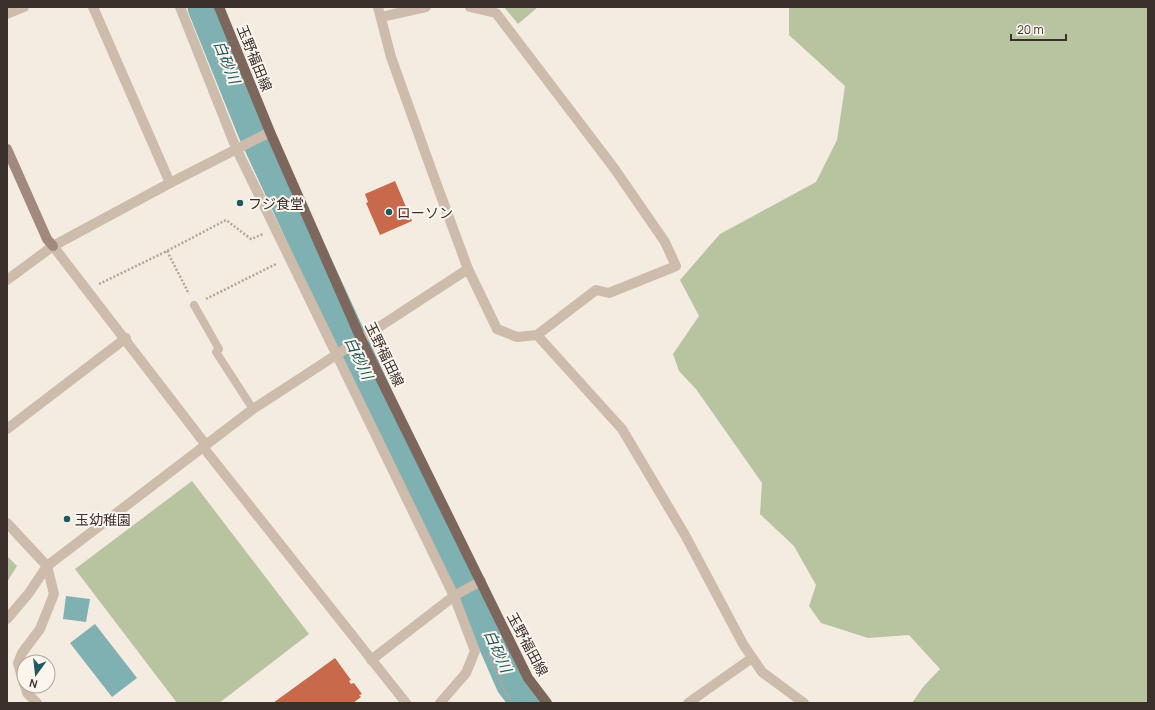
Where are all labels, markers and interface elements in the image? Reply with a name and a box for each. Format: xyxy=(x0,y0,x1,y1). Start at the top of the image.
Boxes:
scale bar xyxy=(1011,16,1066,42)
text: 20 m xyxy=(1017,21,1044,38)
street label: 玉野福田線 xyxy=(233,22,277,94)
water label: 白砂川 xyxy=(209,37,246,89)
place label: フジ食堂 xyxy=(248,194,304,213)
marker: フジ食堂 xyxy=(235,198,245,208)
place label: ローソン xyxy=(397,203,453,222)
marker: ローソン xyxy=(384,207,394,217)
street label: 玉野福田線 xyxy=(361,318,409,390)
water label: 白砂川 xyxy=(340,333,379,385)
place label: 玉幼稚園 xyxy=(75,510,131,529)
marker: 玉幼稚園 xyxy=(62,514,72,524)
street label: 玉野福田線 xyxy=(503,609,553,679)
water label: 白砂川 xyxy=(479,626,518,678)
north arrow xyxy=(16,654,56,694)
text: N xyxy=(27,676,39,692)

